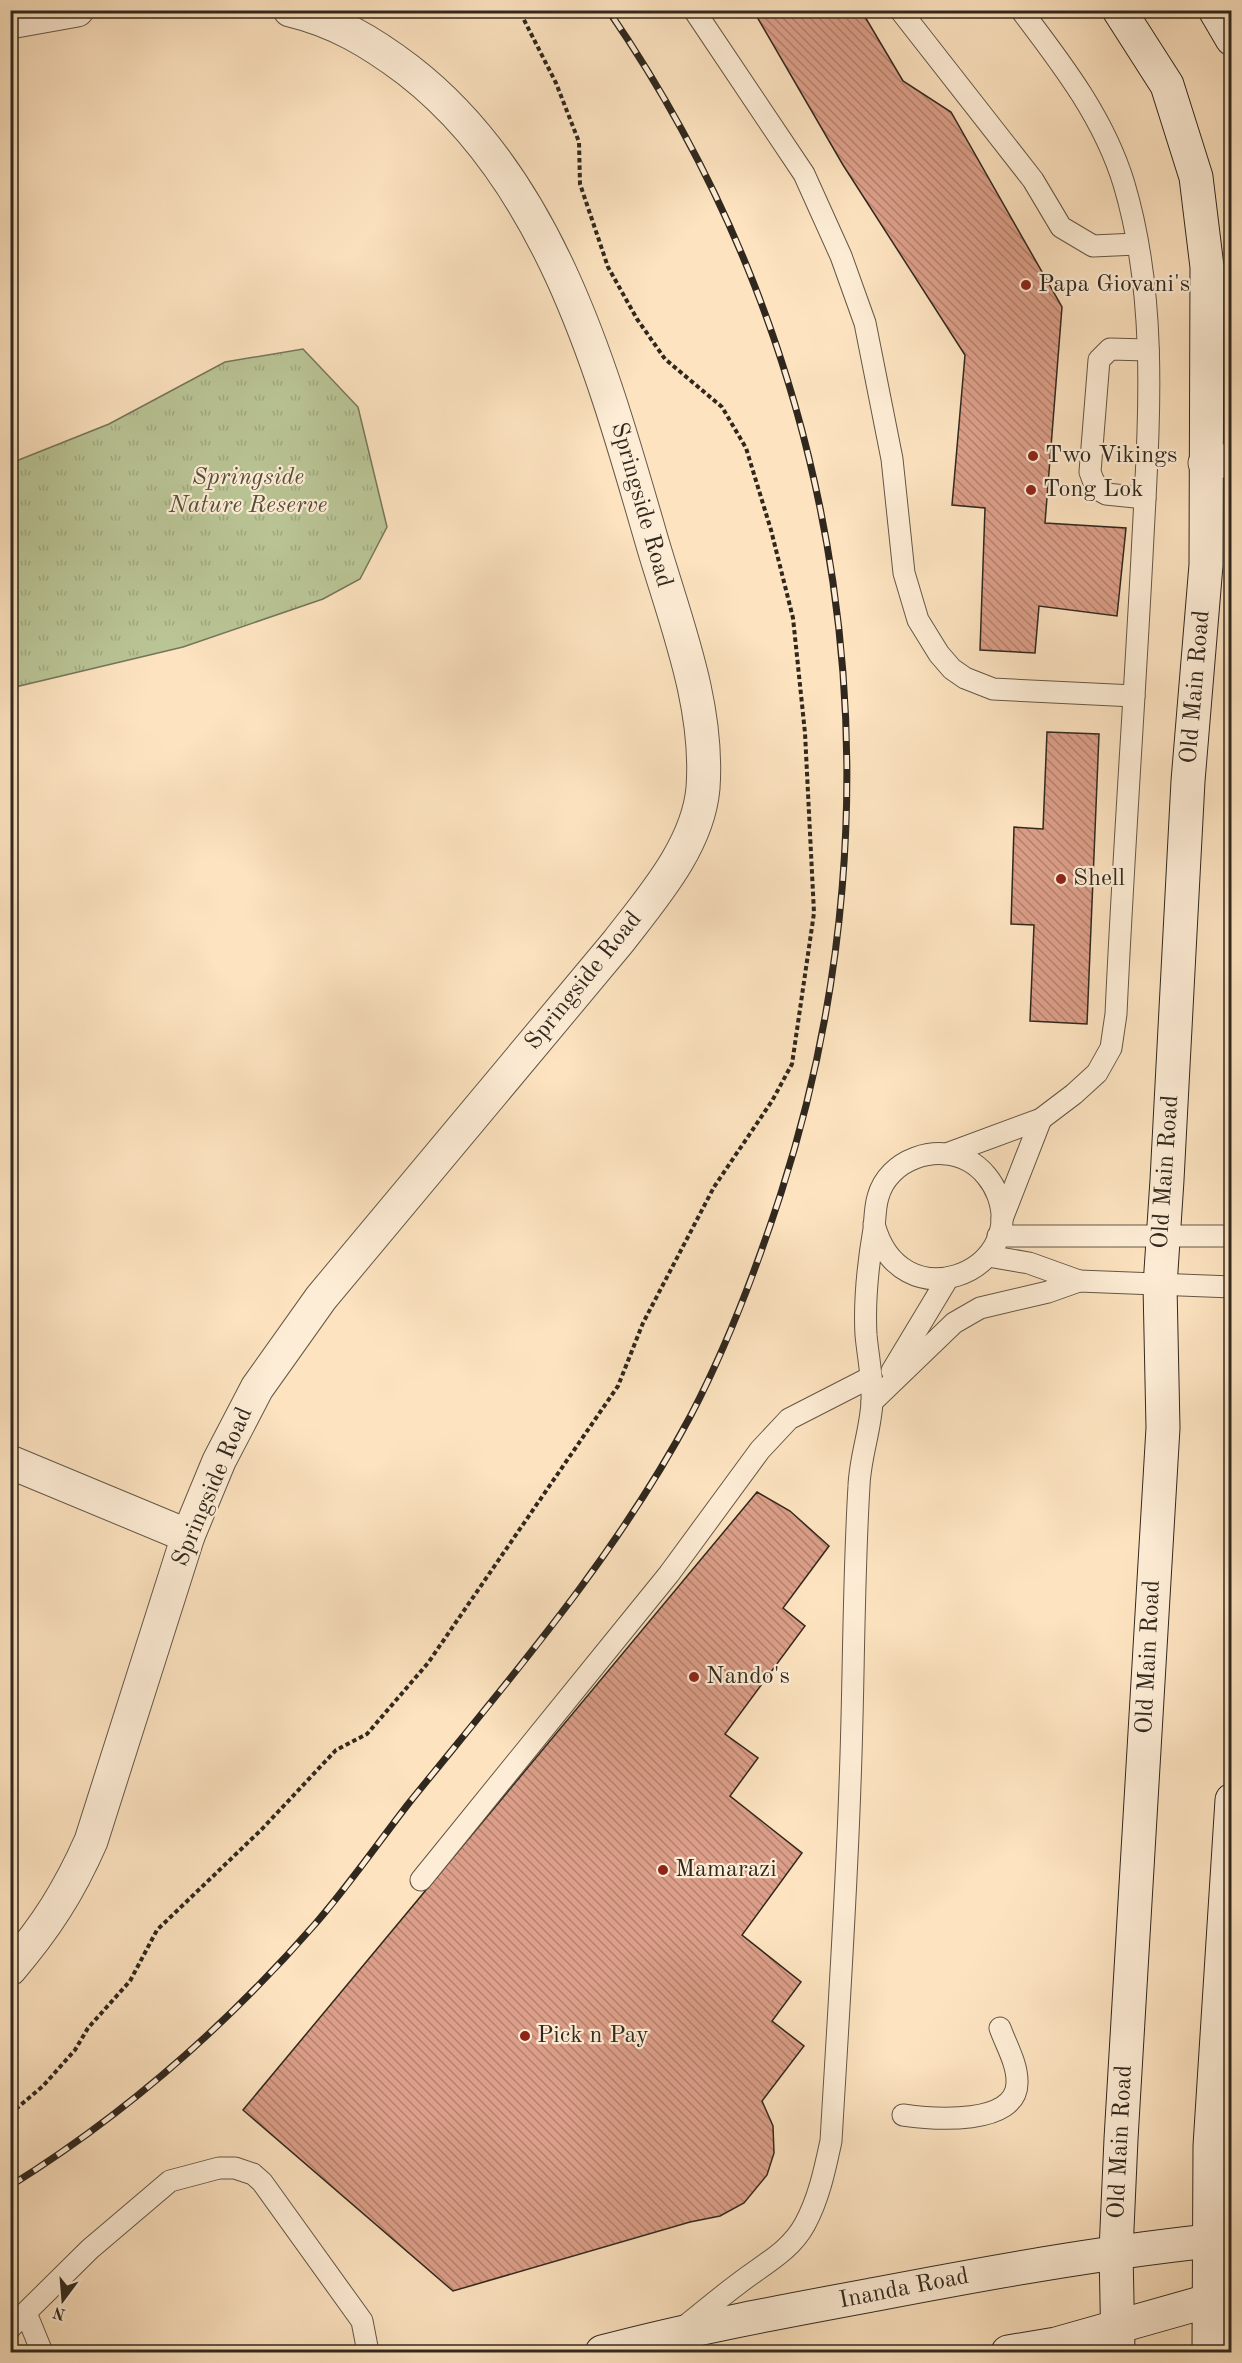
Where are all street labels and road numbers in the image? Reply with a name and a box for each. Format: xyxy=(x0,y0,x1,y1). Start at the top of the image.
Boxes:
street label: Springside Road xyxy=(606,420,676,590)
street label: Old Main Road xyxy=(1177,609,1215,765)
street label: Springside Road xyxy=(521,907,647,1055)
street label: Old Main Road xyxy=(1149,1094,1183,1250)
street label: Springside Road xyxy=(169,1404,257,1570)
street label: Old Main Road xyxy=(1133,1579,1165,1735)
street label: Old Main Road xyxy=(1105,2064,1137,2220)
street label: Inanda Road xyxy=(837,2265,971,2313)

